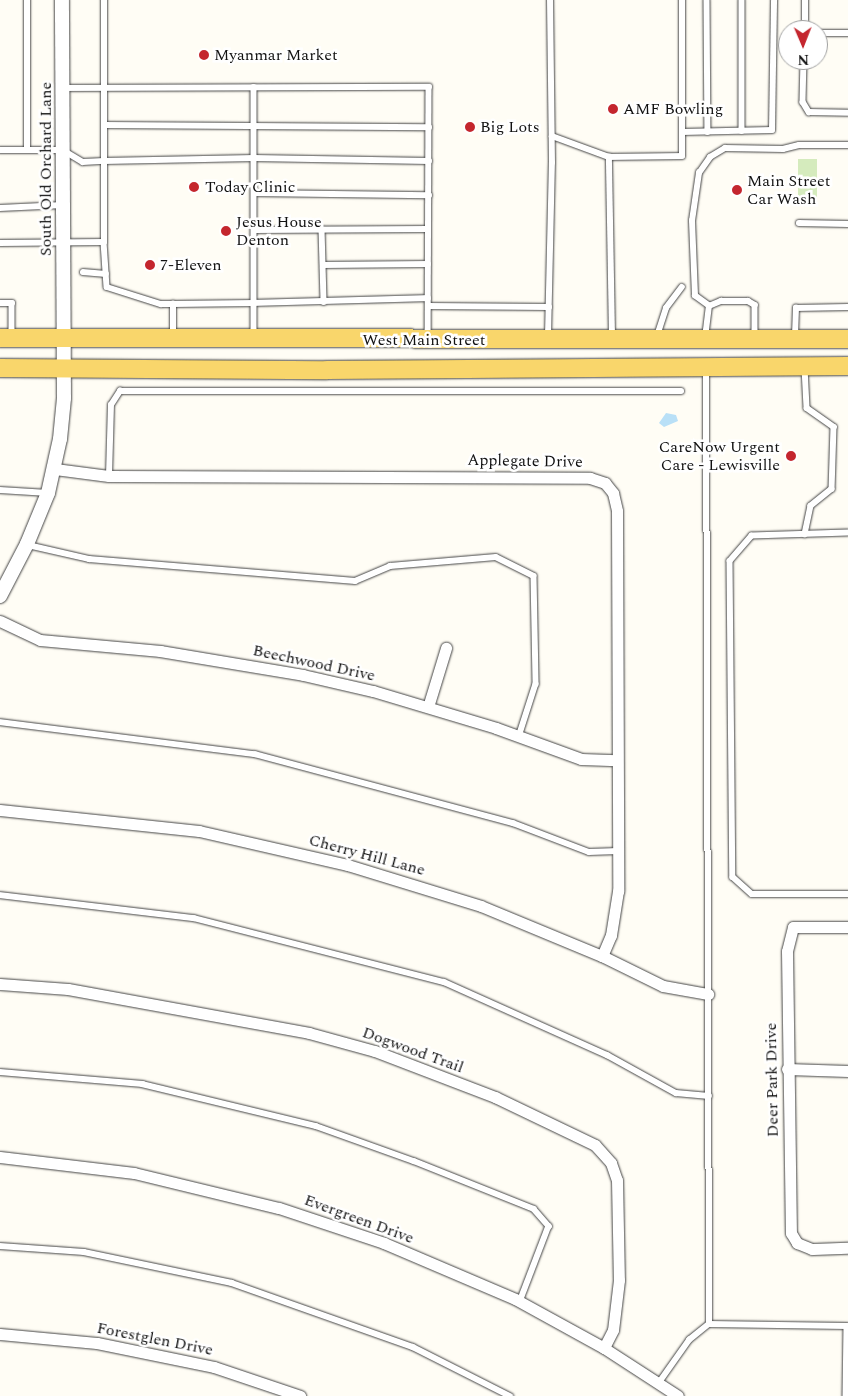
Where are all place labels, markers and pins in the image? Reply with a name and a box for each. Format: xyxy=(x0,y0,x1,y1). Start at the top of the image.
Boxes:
place label: Myanmar Market xyxy=(214,45,338,65)
marker: Myanmar Market xyxy=(198,49,210,61)
place label: AMF Bowling xyxy=(623,99,723,119)
marker: AMF Bowling xyxy=(607,103,619,115)
place label: Big Lots xyxy=(480,117,540,137)
marker: Big Lots xyxy=(464,121,476,133)
place label: Main Street Car Wash xyxy=(747,171,830,209)
place label: Today Clinic xyxy=(205,177,295,197)
marker: Today Clinic xyxy=(187,180,201,194)
marker: Main Street Car Wash xyxy=(731,184,743,196)
place label: Jesus House Denton xyxy=(236,212,322,250)
marker: Jesus House Denton xyxy=(220,225,232,237)
place label: 7-Eleven xyxy=(160,255,222,275)
marker: 7-Eleven xyxy=(144,259,156,271)
place label: CareNow Urgent Care - Lewisville xyxy=(659,437,780,475)
marker: CareNow Urgent Care - Lewisville xyxy=(784,449,798,463)

